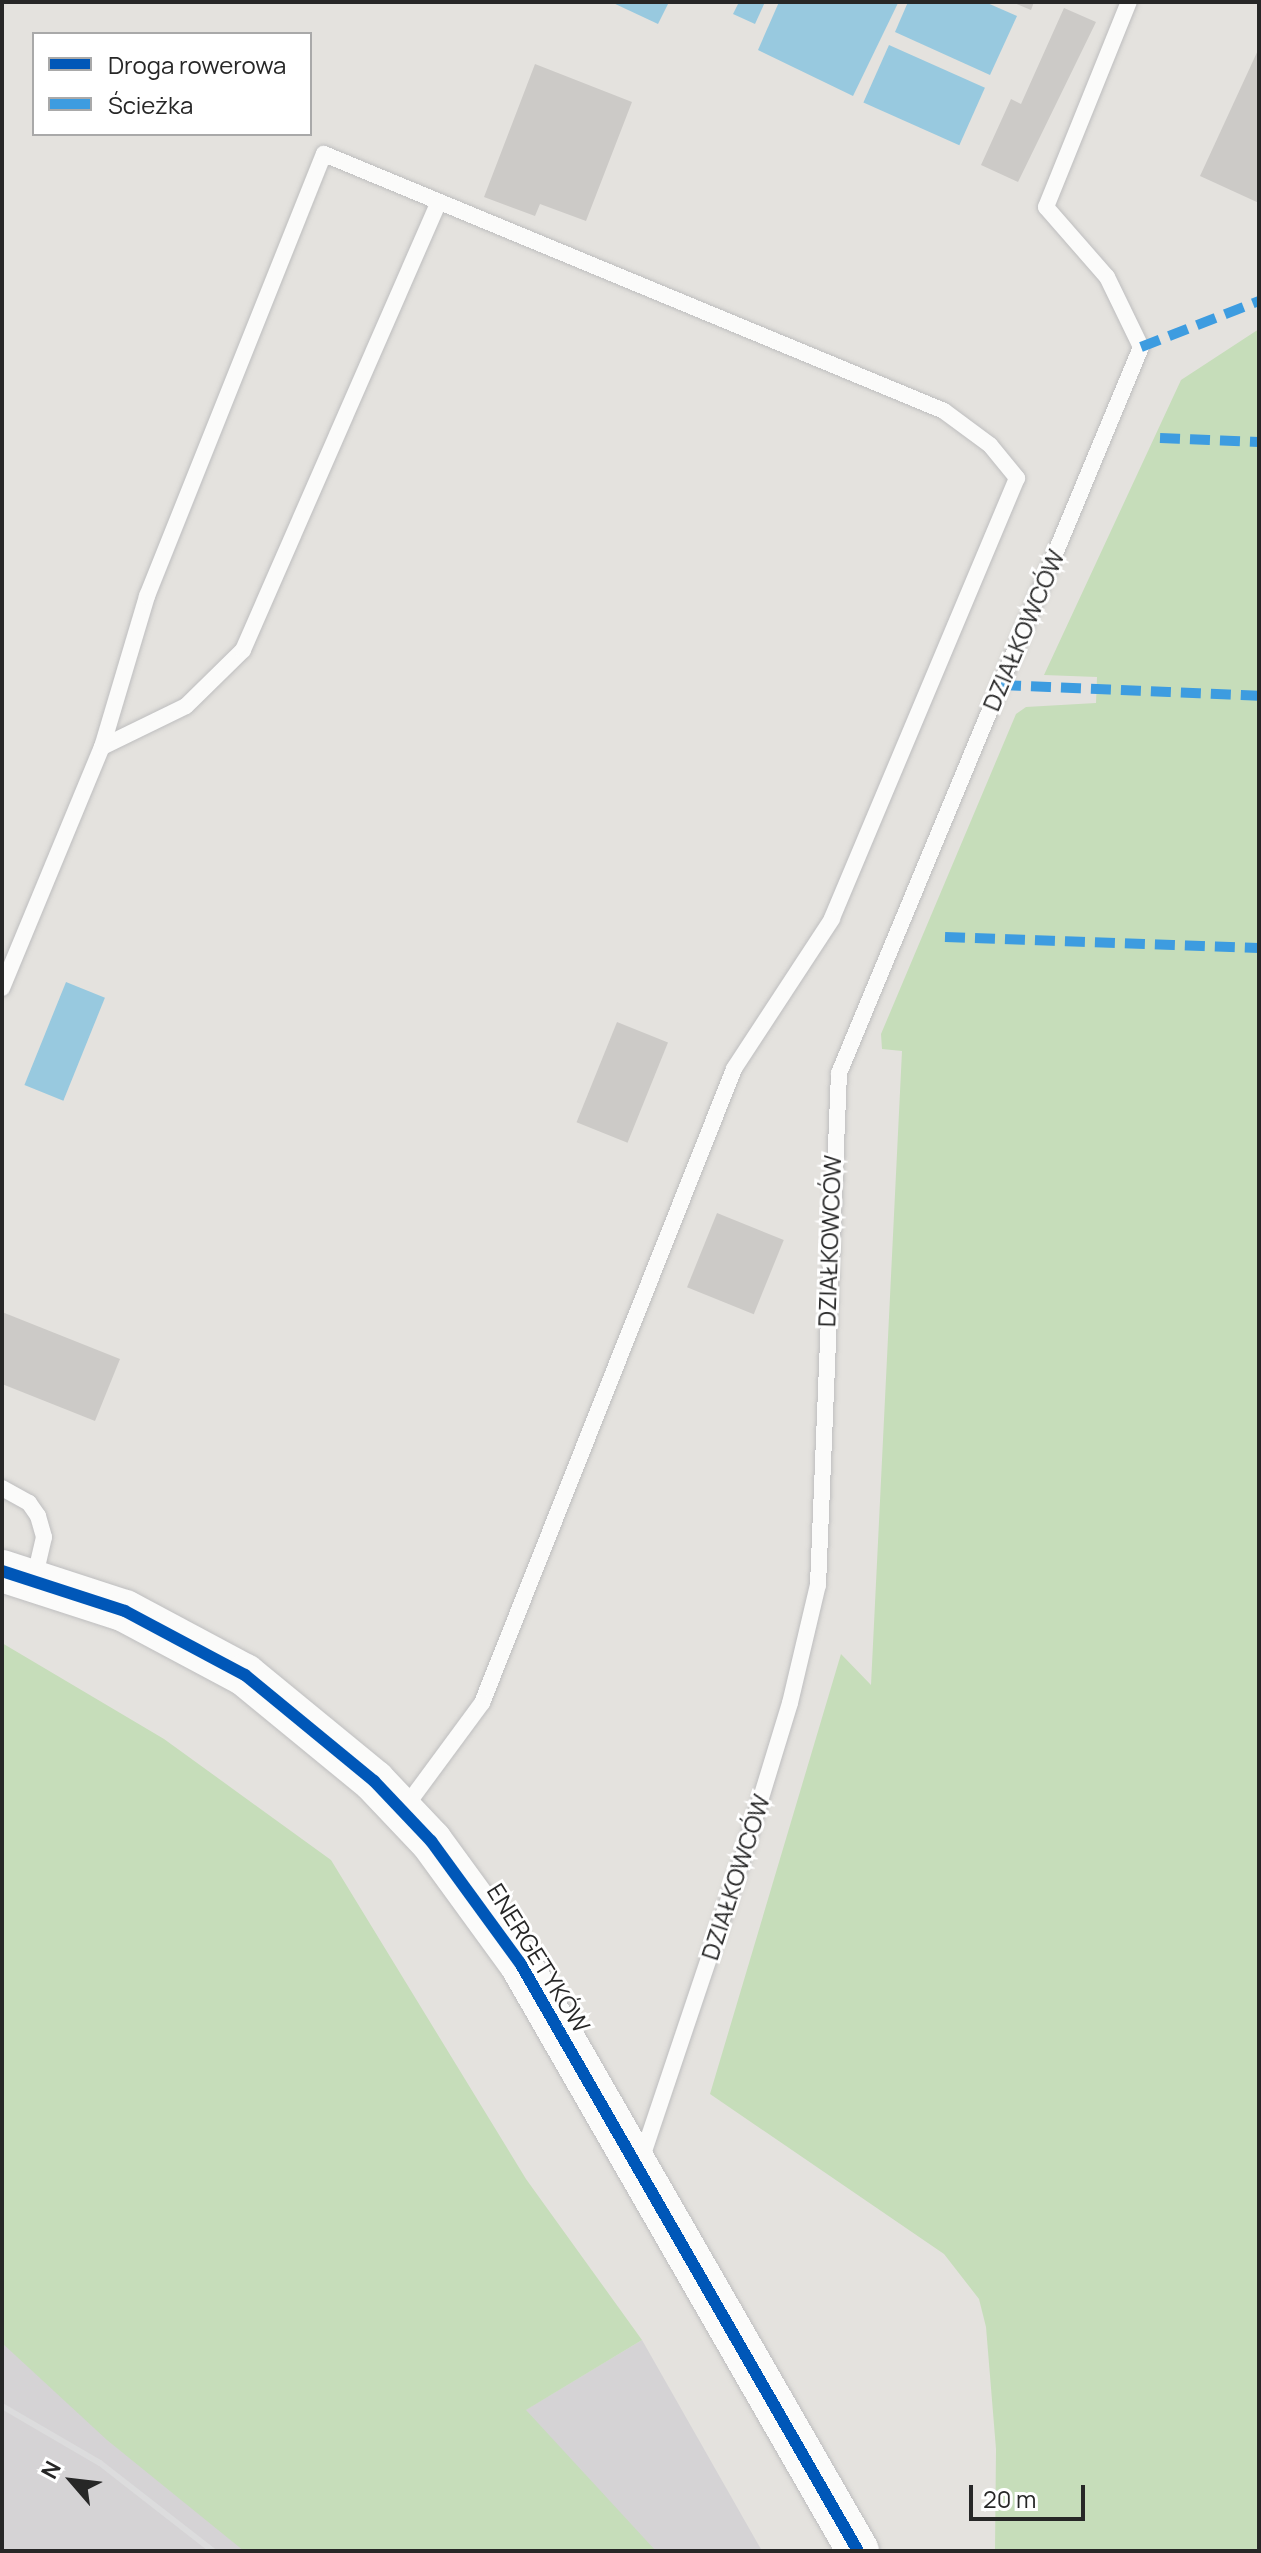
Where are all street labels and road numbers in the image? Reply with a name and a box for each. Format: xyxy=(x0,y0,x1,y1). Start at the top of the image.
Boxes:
street label: DZIAŁKOWCÓW xyxy=(976,545,1070,715)
street label: DZIAŁKOWCÓW xyxy=(812,1154,846,1328)
street label: DZIAŁKOWCÓW xyxy=(695,1791,775,1963)
street label: ENERGETYKÓW xyxy=(482,1878,596,2038)

